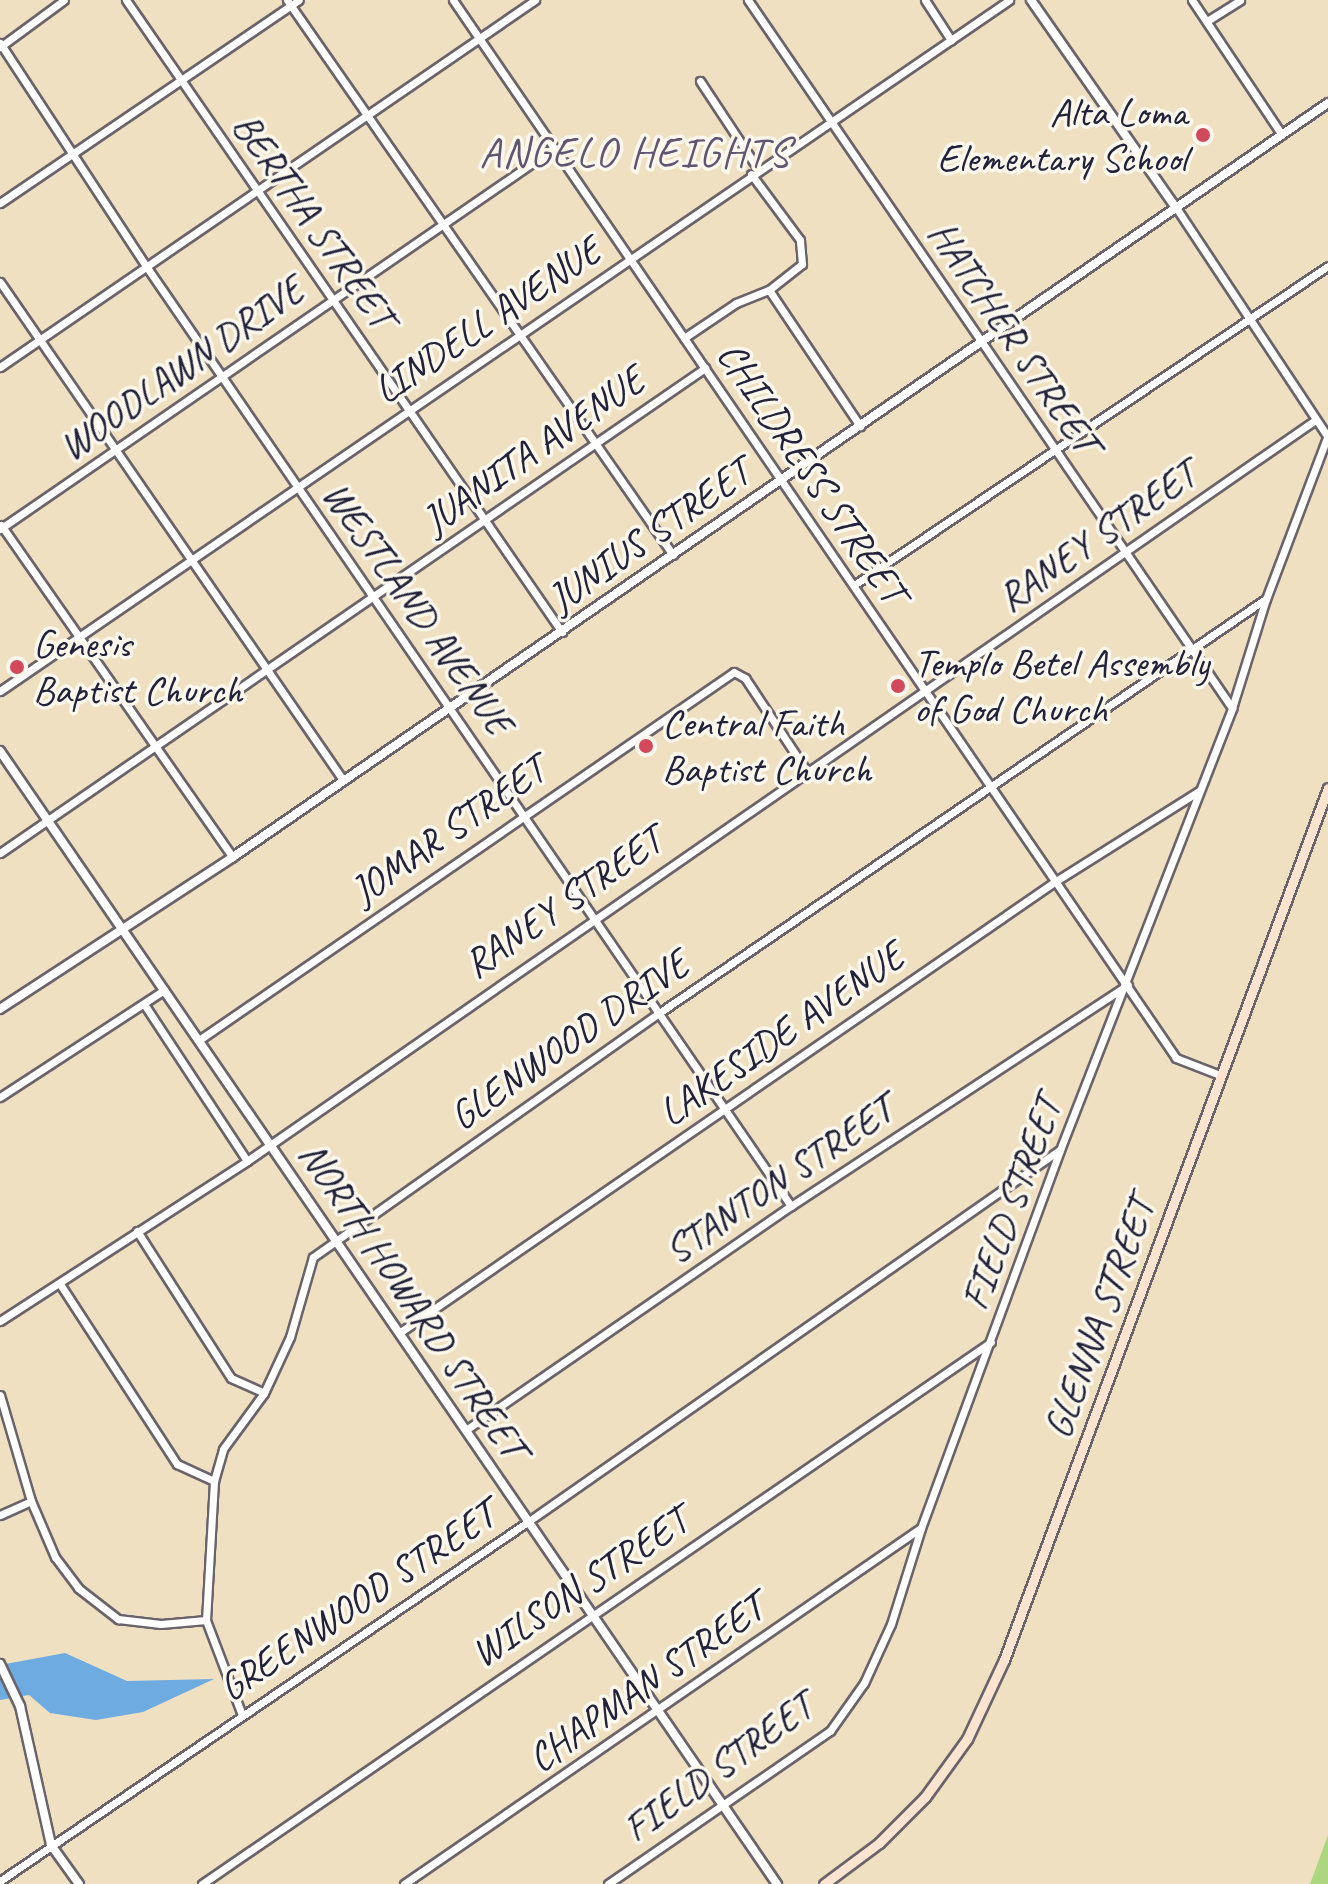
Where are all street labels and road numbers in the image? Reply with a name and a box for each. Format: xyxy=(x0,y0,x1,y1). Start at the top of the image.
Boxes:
street label: BERTHA STREET xyxy=(223,104,405,336)
street label: HATCHER STREET xyxy=(918,211,1110,463)
street label: LINDELL AVENUE xyxy=(365,227,609,413)
street label: WOODLAWN DRIVE xyxy=(49,266,313,470)
street label: CHILDRESS STREET xyxy=(707,333,917,611)
street label: JUANITA AVENUE xyxy=(413,356,653,544)
street label: JUNIUS STREET xyxy=(539,448,759,622)
street label: RANEY STREET xyxy=(988,450,1206,622)
street label: WESTLAND AVENUE xyxy=(312,471,524,745)
street label: JOMAR STREET xyxy=(341,745,555,915)
street label: RANEY STREET xyxy=(454,816,672,988)
street label: LAKESIDE AVENUE xyxy=(649,932,913,1136)
street label: GLENWOOD DRIVE xyxy=(440,940,698,1140)
street label: STANTON STREET xyxy=(655,1086,903,1274)
street label: FIELD STREET xyxy=(950,1090,1072,1316)
street label: NORTH HOWARD STREET xyxy=(288,1131,538,1469)
street label: GLENNA STREET xyxy=(1034,1192,1164,1444)
street label: GREENWOOD STREET xyxy=(209,1491,505,1711)
street label: WILSON STREET xyxy=(462,1497,696,1677)
street label: CHAPMAN STREET xyxy=(518,1584,774,1782)
street label: FIELD STREET xyxy=(614,1682,822,1852)

